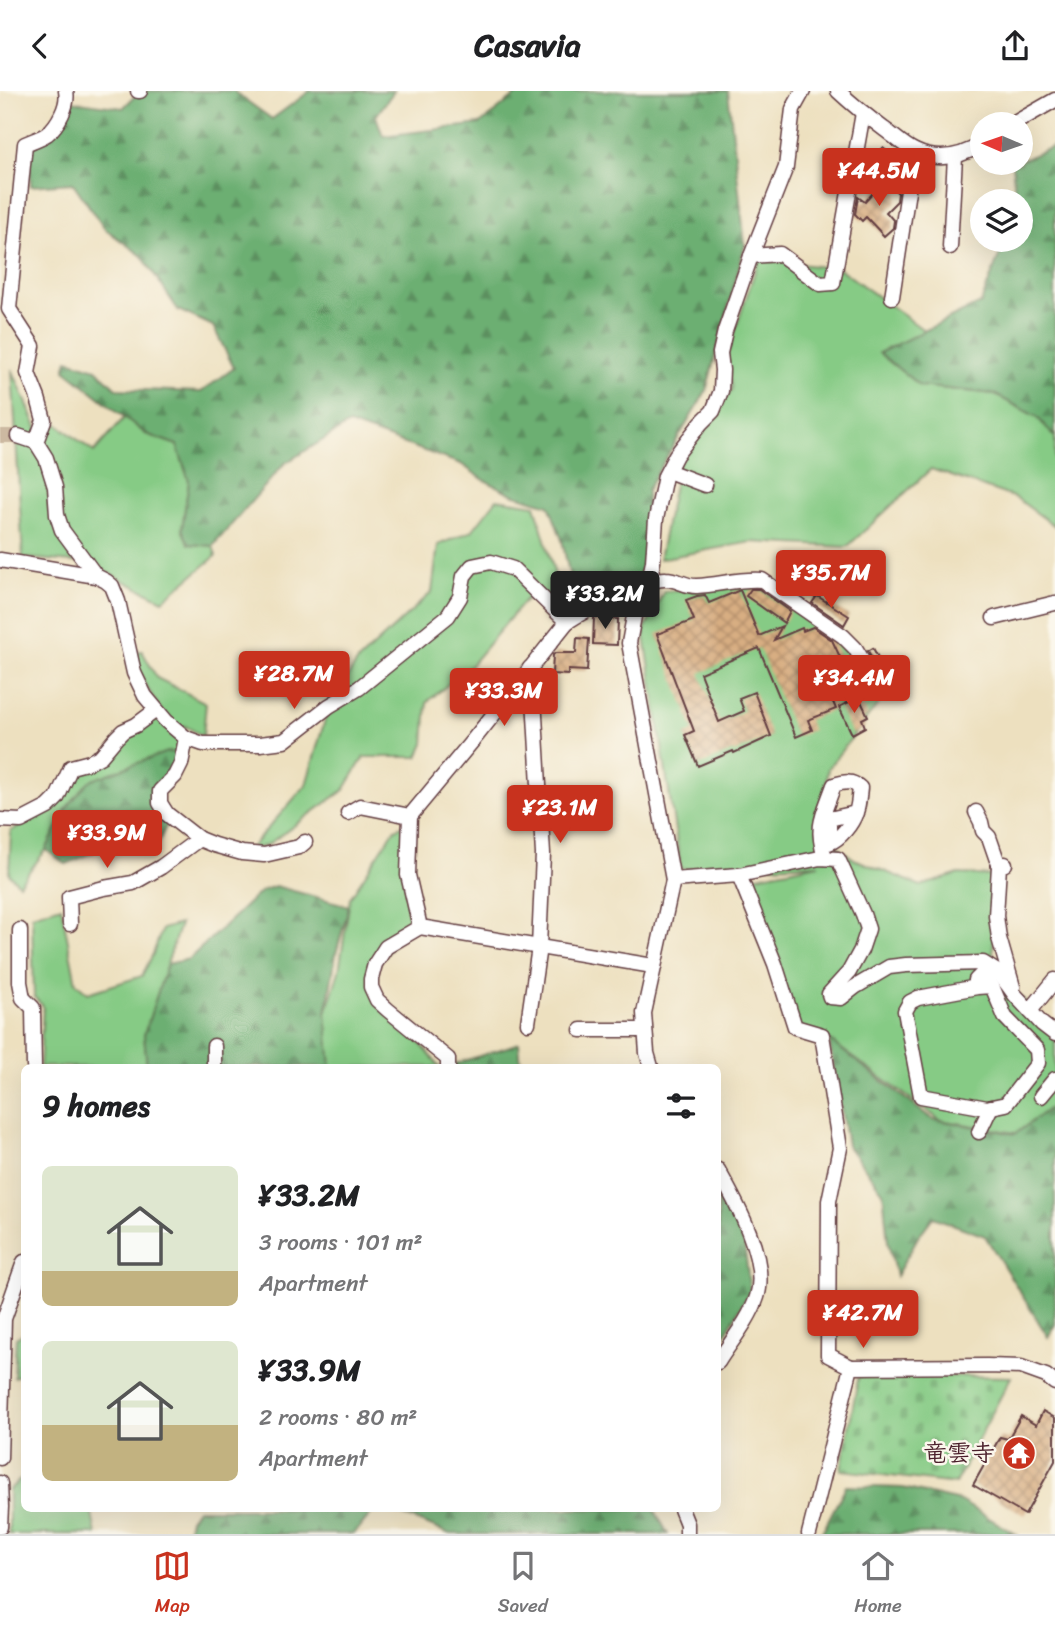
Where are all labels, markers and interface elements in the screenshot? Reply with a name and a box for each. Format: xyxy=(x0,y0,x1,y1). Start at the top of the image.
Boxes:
text: Casavia xyxy=(474,17,581,74)
icon: back xyxy=(21,27,59,65)
icon: share xyxy=(996,27,1034,65)
north arrow xyxy=(970,112,1032,175)
map controls xyxy=(970,112,1033,252)
pin: ¥44.5M xyxy=(822,149,936,208)
text: ¥44.5M xyxy=(838,150,920,191)
button: layers xyxy=(970,189,1033,252)
pin: ¥35.7M xyxy=(774,551,888,610)
text: ¥35.7M xyxy=(792,552,870,593)
pin: ¥33.2M xyxy=(548,571,662,631)
text: ¥33.2M xyxy=(566,573,644,614)
pin: ¥28.7M xyxy=(237,651,351,711)
text: ¥28.7M xyxy=(255,653,333,694)
pin: ¥34.4M xyxy=(797,655,911,715)
text: ¥34.4M xyxy=(814,657,894,698)
pin: ¥33.3M xyxy=(447,669,561,728)
text: ¥33.3M xyxy=(466,670,542,711)
pin: ¥23.1M xyxy=(503,785,617,845)
text: ¥23.1M xyxy=(523,787,597,828)
pin: ¥33.9M xyxy=(50,811,164,870)
text: ¥33.9M xyxy=(68,812,146,853)
text: 9 homes xyxy=(42,1079,150,1133)
icon: filters xyxy=(662,1087,700,1125)
text: ¥33.2M xyxy=(259,1168,359,1222)
icon: home xyxy=(98,1194,182,1278)
text: 3 rooms · 101 m² xyxy=(259,1222,423,1263)
text: Apartment xyxy=(259,1263,368,1304)
pin: ¥42.7M xyxy=(806,1291,920,1350)
text: ¥42.7M xyxy=(823,1292,903,1333)
text: ¥33.9M xyxy=(259,1343,361,1397)
icon: home xyxy=(98,1369,182,1453)
text: 2 rooms · 80 m² xyxy=(259,1397,417,1438)
place label: 竜雲寺 xyxy=(923,1432,995,1474)
temple icon: 竜雲寺 xyxy=(1000,1434,1038,1472)
text: Apartment xyxy=(259,1438,368,1479)
tab: Map xyxy=(153,1547,191,1622)
tab: Saved xyxy=(498,1547,548,1622)
tab: Home xyxy=(854,1547,902,1622)

